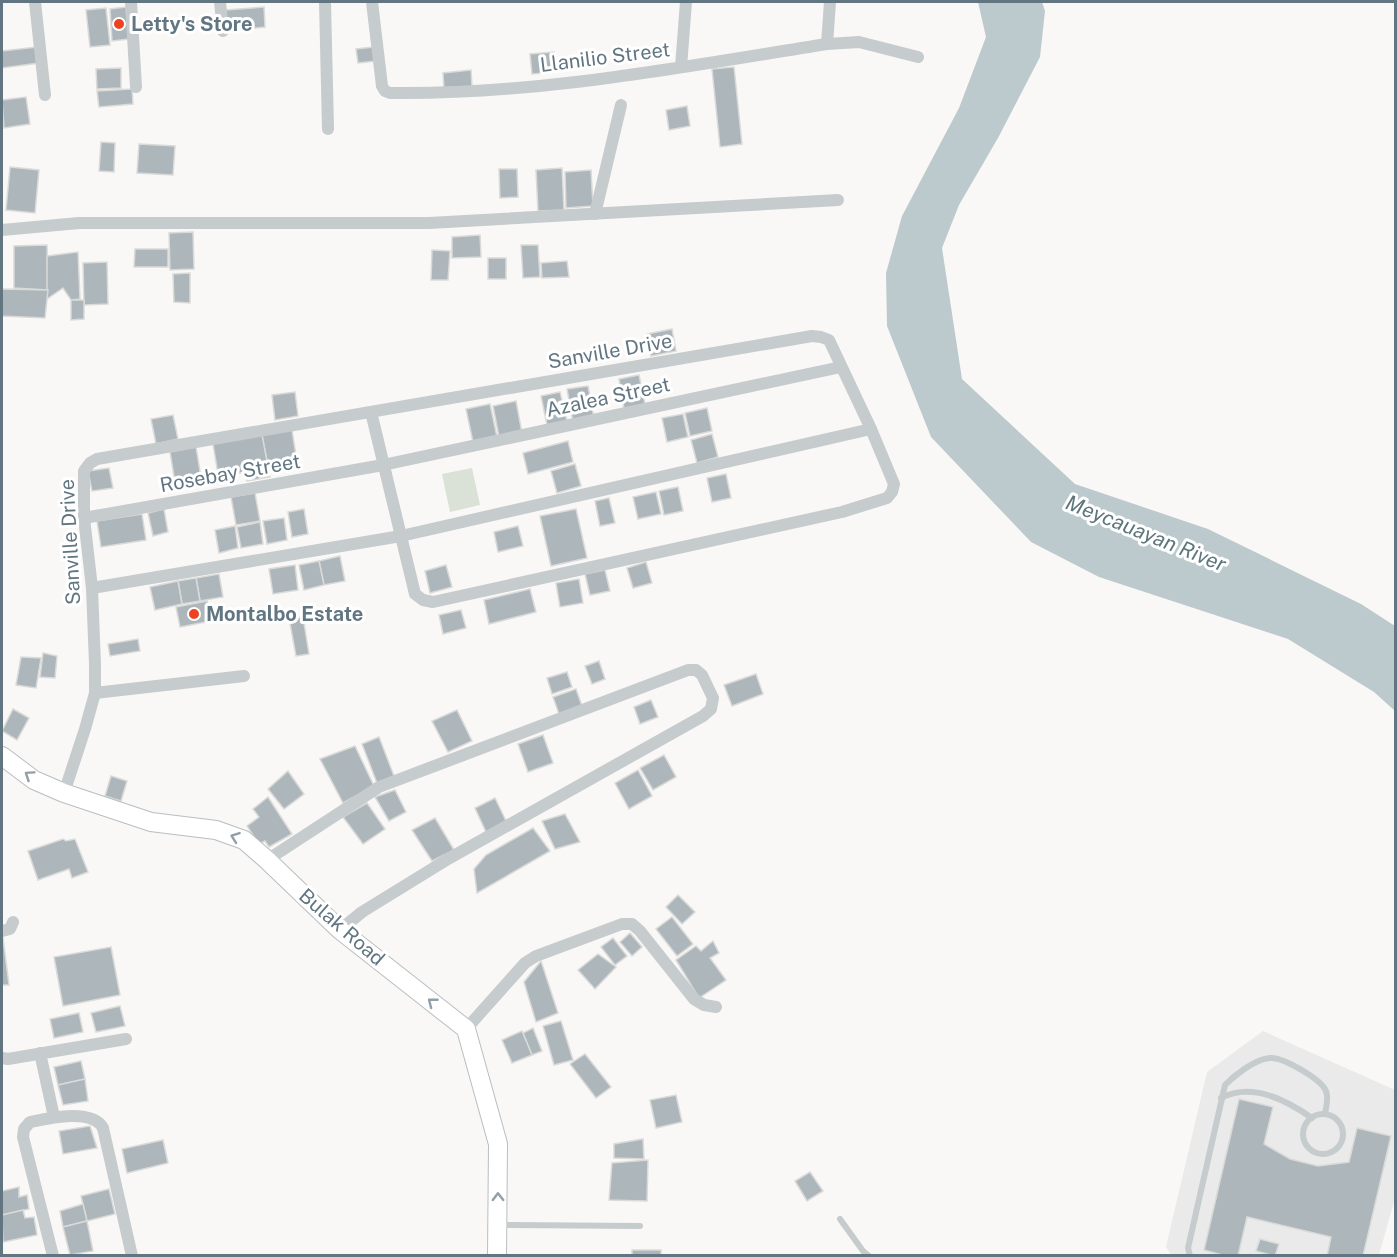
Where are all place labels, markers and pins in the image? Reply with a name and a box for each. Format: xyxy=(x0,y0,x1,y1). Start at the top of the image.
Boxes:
place label: Letty's Store xyxy=(131,12,253,36)
marker: Letty's Store xyxy=(112,17,126,31)
place label: Montalbo Estate xyxy=(206,602,363,626)
marker: Montalbo Estate xyxy=(187,607,201,621)

